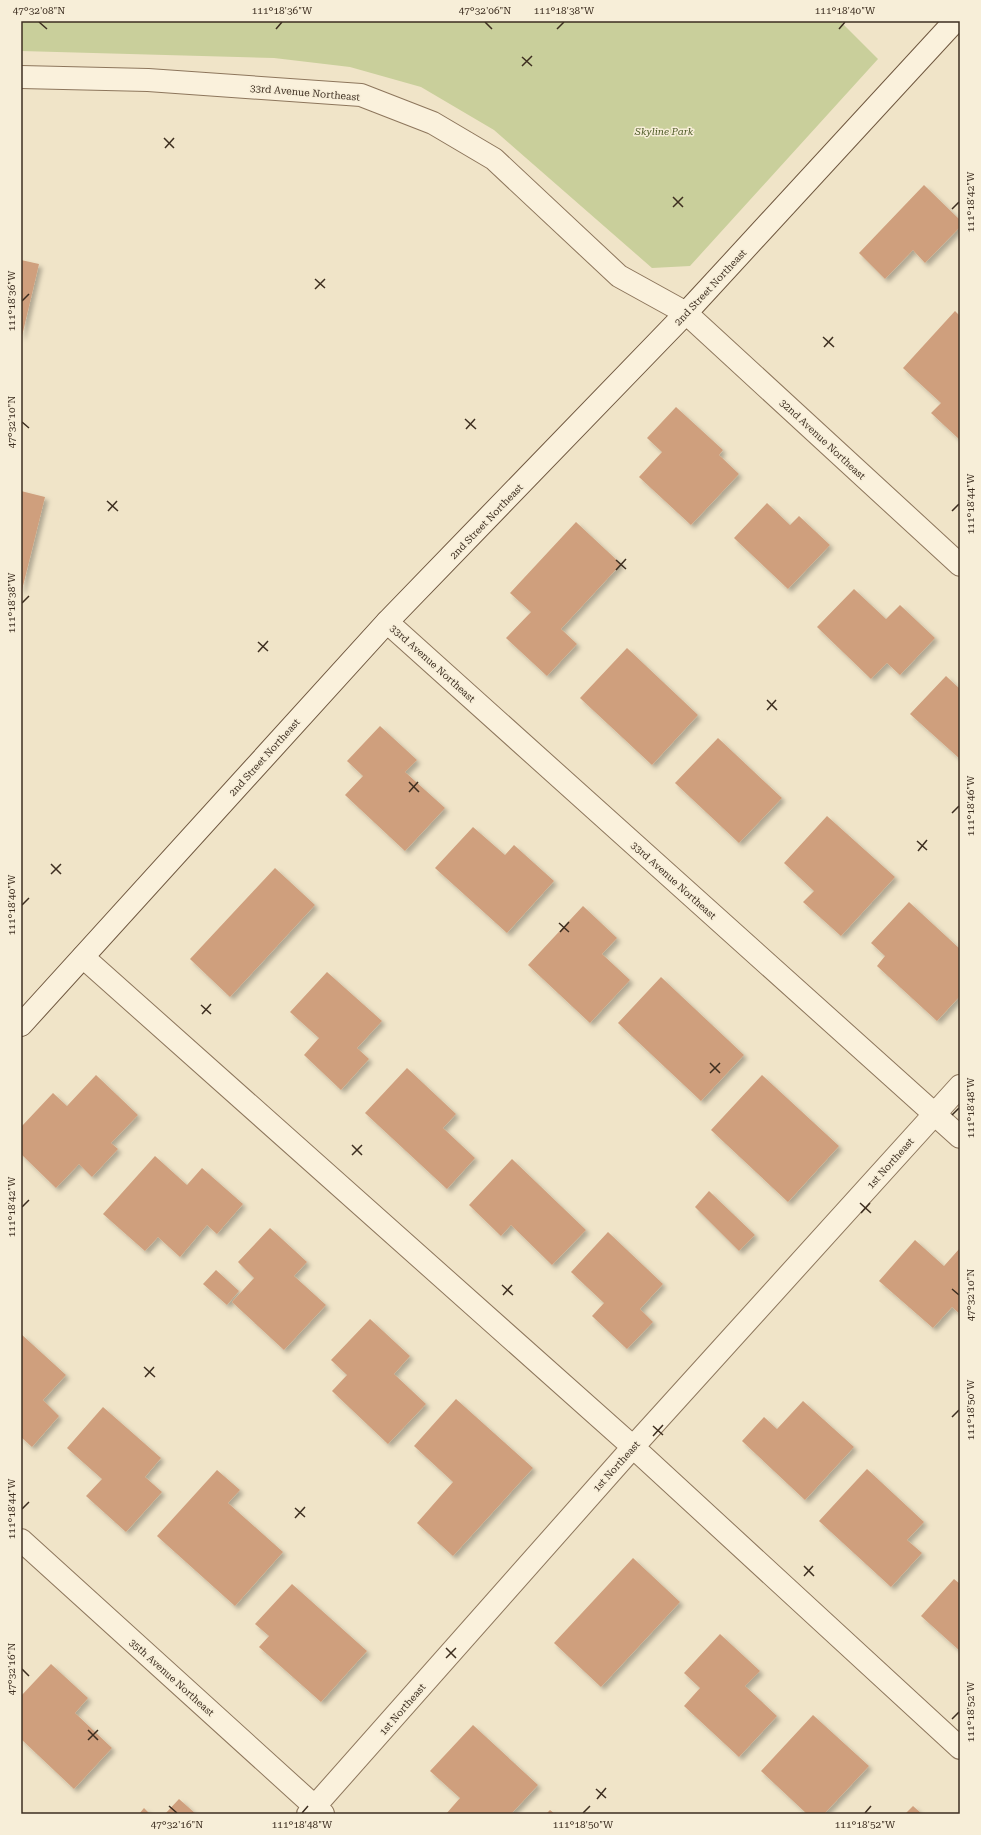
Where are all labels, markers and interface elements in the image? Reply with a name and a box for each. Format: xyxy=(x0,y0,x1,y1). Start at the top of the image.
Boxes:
text: 47°32'08"N xyxy=(13,5,65,16)
text: 111°18'36"W xyxy=(252,5,313,16)
text: 47°32'06"N xyxy=(459,5,511,16)
text: 111°18'38"W xyxy=(534,5,595,16)
text: 111°18'40"W xyxy=(815,5,876,16)
street label: 33rd Avenue Northeast xyxy=(249,82,361,103)
park label: Skyline Park xyxy=(634,126,694,137)
text: 111°18'42"W xyxy=(965,171,976,232)
street label: 2nd Street Northeast xyxy=(672,247,749,328)
text: 111°18'36"W xyxy=(6,270,17,331)
text: 47°32'10"N xyxy=(6,396,17,448)
street label: 32nd Avenue Northeast xyxy=(778,397,868,482)
text: 111°18'44"W xyxy=(965,473,976,534)
street label: 2nd Street Northeast xyxy=(448,481,525,561)
text: 111°18'38"W xyxy=(6,572,17,633)
street label: 33rd Avenue Northeast xyxy=(388,622,478,705)
street label: 2nd Street Northeast xyxy=(227,716,302,798)
text: 111°18'46"W xyxy=(965,775,976,836)
street label: 33rd Avenue Northeast xyxy=(629,839,719,922)
text: 111°18'40"W xyxy=(6,874,17,935)
text: 111°18'48"W xyxy=(965,1077,976,1138)
street label: 1st Northeast xyxy=(865,1136,916,1191)
text: 111°18'42"W xyxy=(6,1176,17,1237)
text: 47°32'10"N xyxy=(965,1269,976,1321)
text: 111°18'50"W xyxy=(965,1379,976,1440)
street label: 1st Northeast xyxy=(591,1439,642,1494)
text: 111°18'44"W xyxy=(6,1478,17,1539)
street label: 35th Avenue Northeast xyxy=(127,1636,216,1718)
text: 47°32'16"N xyxy=(6,1643,17,1695)
street label: 1st Northeast xyxy=(377,1681,428,1737)
text: 111°18'52"W xyxy=(965,1681,976,1742)
text: 47°32'16"N xyxy=(151,1819,203,1830)
text: 111°18'48"W xyxy=(272,1819,333,1830)
text: 111°18'50"W xyxy=(553,1819,614,1830)
text: 111°18'52"W xyxy=(835,1819,896,1830)

